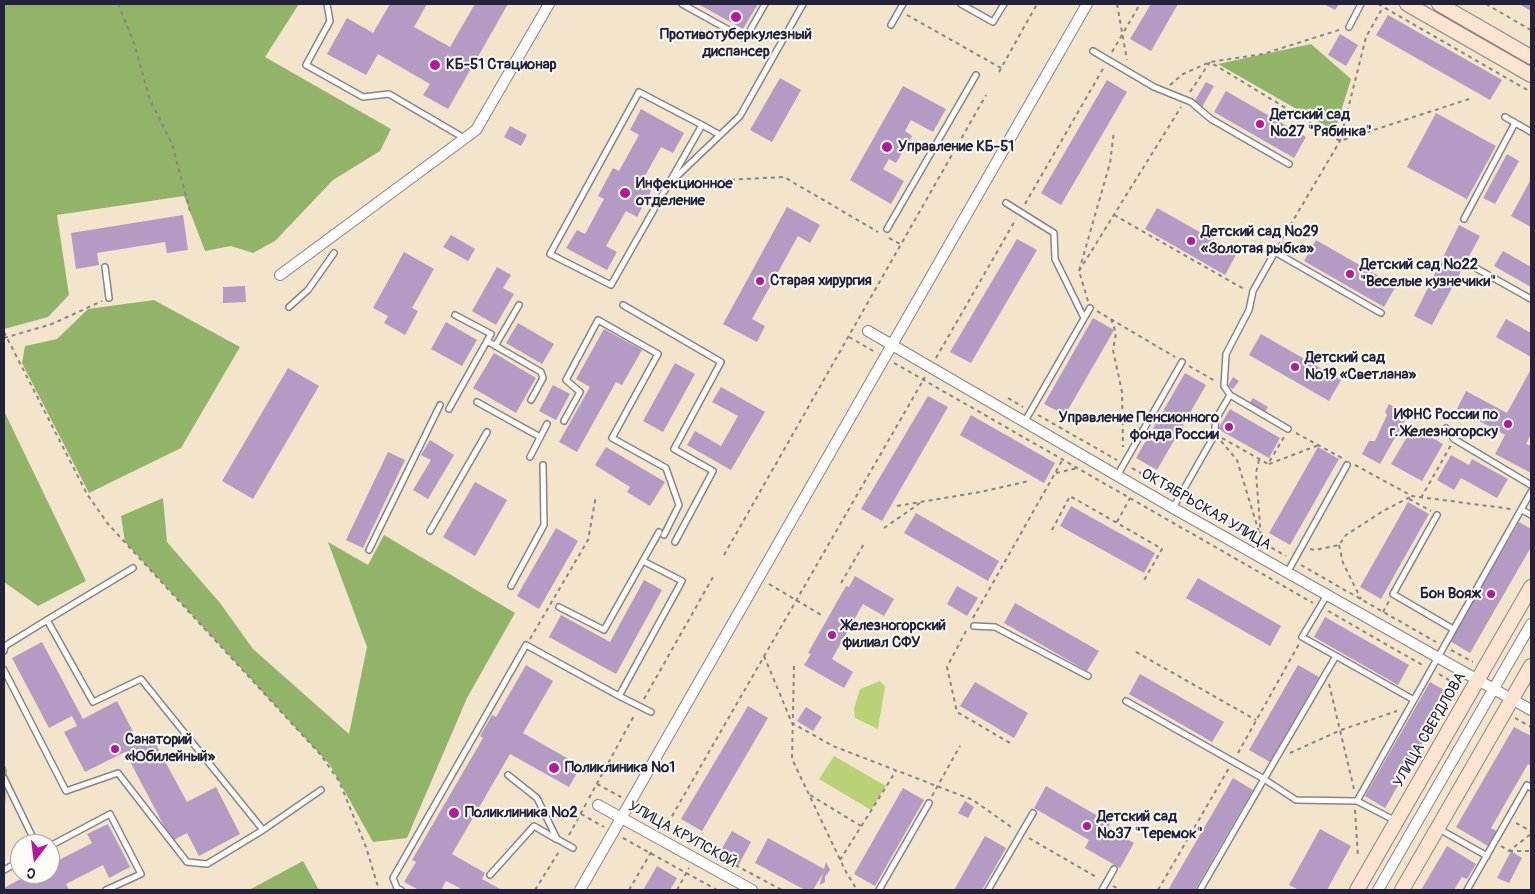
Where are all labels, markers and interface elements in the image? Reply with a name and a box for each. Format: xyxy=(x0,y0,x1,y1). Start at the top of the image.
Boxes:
marker: Противотуберкулезный диспансер xyxy=(729,10,743,24)
place label: Противотуберкулезный диспансер xyxy=(660,26,812,61)
place label: КБ-51 Стационар xyxy=(446,56,557,74)
marker: КБ-51 Стационар xyxy=(428,58,442,72)
place label: Детский сад №27 "Рябинка" xyxy=(1270,106,1372,141)
marker: Детский сад №27 "Рябинка" xyxy=(1254,118,1266,130)
place label: Управление КБ-51 xyxy=(898,138,1014,156)
marker: Управление КБ-51 xyxy=(880,140,894,154)
place label: Инфекционное отделение xyxy=(636,175,733,210)
marker: Инфекционное отделение xyxy=(618,186,632,200)
place label: Детский сад №29 «Золотая рыбка» xyxy=(1201,223,1319,258)
marker: Детский сад №29 «Золотая рыбка» xyxy=(1185,235,1197,247)
place label: Детский сад №22 "Веселые кузнечики" xyxy=(1360,256,1496,291)
marker: Детский сад №22 "Веселые кузнечики" xyxy=(1344,268,1356,280)
place label: Старая хирургия xyxy=(770,272,872,290)
marker: Старая хирургия xyxy=(754,275,766,287)
place label: Детский сад №19 «Светлана» xyxy=(1305,349,1416,384)
marker: Детский сад №19 «Светлана» xyxy=(1289,361,1301,373)
place label: ИФНС России по г. Железногорску xyxy=(1390,406,1498,441)
place label: Управление Пенсионного фонда России xyxy=(1058,409,1219,444)
marker: ИФНС России по г. Железногорску xyxy=(1502,418,1514,430)
marker: Управление Пенсионного фонда России xyxy=(1223,421,1235,433)
street label: ОКТЯБРЬСКАЯ УЛИЦА xyxy=(1138,465,1274,555)
place label: Бон Вояж xyxy=(1420,585,1481,603)
marker: Бон Вояж xyxy=(1485,588,1497,600)
place label: Железногорский филиал СФУ xyxy=(842,617,946,652)
marker: Железногорский филиал СФУ xyxy=(826,629,838,641)
street label: УЛИЦА СВЕРДЛОВА xyxy=(1390,669,1470,791)
place label: Санаторий «Юбилейный» xyxy=(125,731,215,766)
marker: Санаторий «Юбилейный» xyxy=(109,743,121,755)
place label: Поликлиника №1 xyxy=(565,759,675,777)
marker: Поликлиника №1 xyxy=(547,761,561,775)
street label: УЛИЦА КРУПСКОЙ xyxy=(625,798,739,872)
place label: Поликлиника №2 xyxy=(465,804,578,822)
marker: Поликлиника №2 xyxy=(447,806,461,820)
place label: Детский сад №37 "Теремок" xyxy=(1097,808,1203,843)
marker: Детский сад №37 "Теремок" xyxy=(1081,820,1093,832)
north arrow xyxy=(10,834,60,884)
text: С xyxy=(25,864,38,882)

